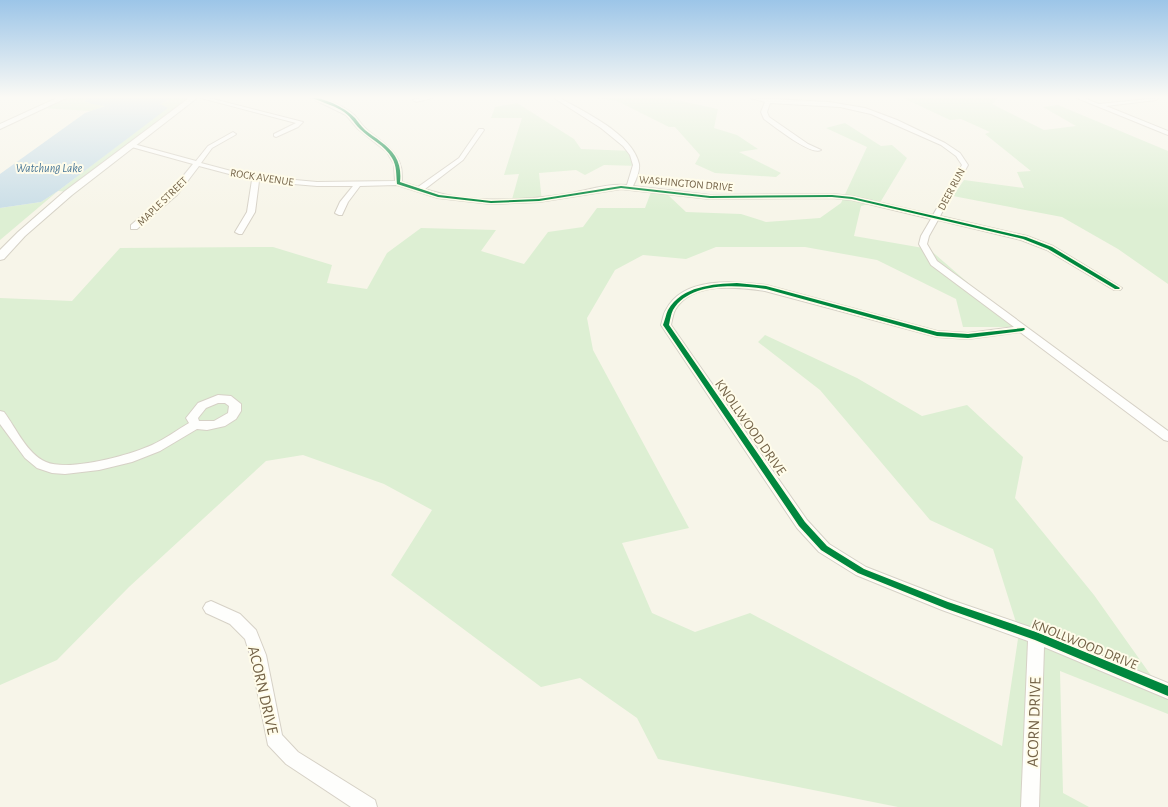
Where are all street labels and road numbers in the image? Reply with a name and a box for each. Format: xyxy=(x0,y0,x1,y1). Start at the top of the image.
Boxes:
street label: DEER RUN xyxy=(936,166,967,212)
street label: ROCK AVENUE xyxy=(230,167,295,188)
street label: MAPLE STREET xyxy=(135,174,190,228)
street label: WASHINGTON DRIVE xyxy=(639,174,734,193)
street label: KNOLLWOOD DRIVE xyxy=(712,377,789,478)
street label: KNOLLWOOD DRIVE xyxy=(1030,617,1140,673)
street label: ACORN DRIVE xyxy=(245,645,281,736)
street label: ACORN DRIVE xyxy=(1024,677,1044,767)

